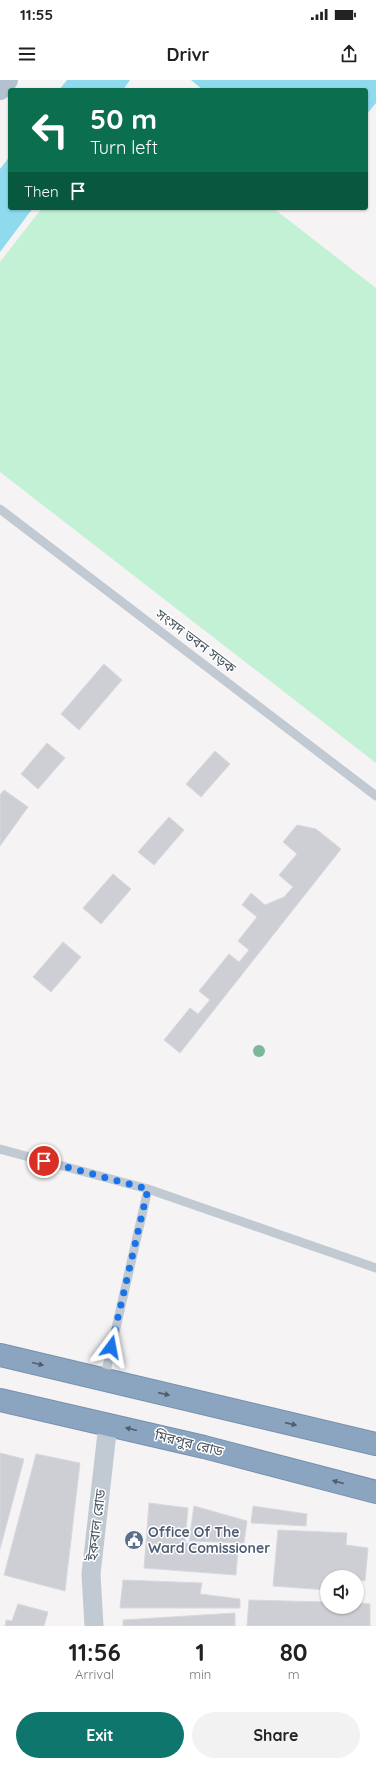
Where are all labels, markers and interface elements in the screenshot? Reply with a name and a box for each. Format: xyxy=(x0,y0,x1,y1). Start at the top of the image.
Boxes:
text: 11:55 xyxy=(20,5,53,24)
icon: menu xyxy=(16,43,38,65)
text: Drivr xyxy=(167,43,209,66)
icon: share xyxy=(338,43,360,65)
text: 50 m xyxy=(90,101,157,136)
icon: left xyxy=(24,104,76,156)
text: Turn left xyxy=(90,136,158,159)
icon: arrive xyxy=(67,180,89,202)
text: Then xyxy=(24,182,59,201)
street label: সংসদ ভবন সড়ক xyxy=(152,604,240,677)
pin xyxy=(27,1144,61,1178)
icon: arrive xyxy=(33,1150,55,1172)
position arrow xyxy=(90,1326,132,1368)
one-way arrow xyxy=(32,1361,44,1367)
one-way arrow xyxy=(158,1392,170,1398)
one-way arrow xyxy=(285,1421,297,1427)
one-way arrow xyxy=(125,1426,137,1432)
street label: মিরপুর রোড xyxy=(152,1426,226,1460)
one-way arrow xyxy=(332,1479,344,1485)
street label: ইকবাল রোড xyxy=(83,1487,109,1563)
place label: Office Of The Ward Comissioner xyxy=(148,1523,270,1557)
public building icon: Office Of The Ward Comissioner xyxy=(123,1529,145,1551)
map controls xyxy=(320,1570,364,1614)
button: sound xyxy=(320,1570,364,1614)
text: 11:56 xyxy=(68,1637,121,1667)
text: 1 xyxy=(196,1637,205,1667)
text: 80 xyxy=(280,1637,308,1667)
text: Arrival xyxy=(75,1666,114,1682)
text: min xyxy=(189,1666,211,1682)
text: m xyxy=(288,1666,300,1682)
button: Exit xyxy=(16,1712,184,1758)
button: Share xyxy=(192,1712,360,1758)

